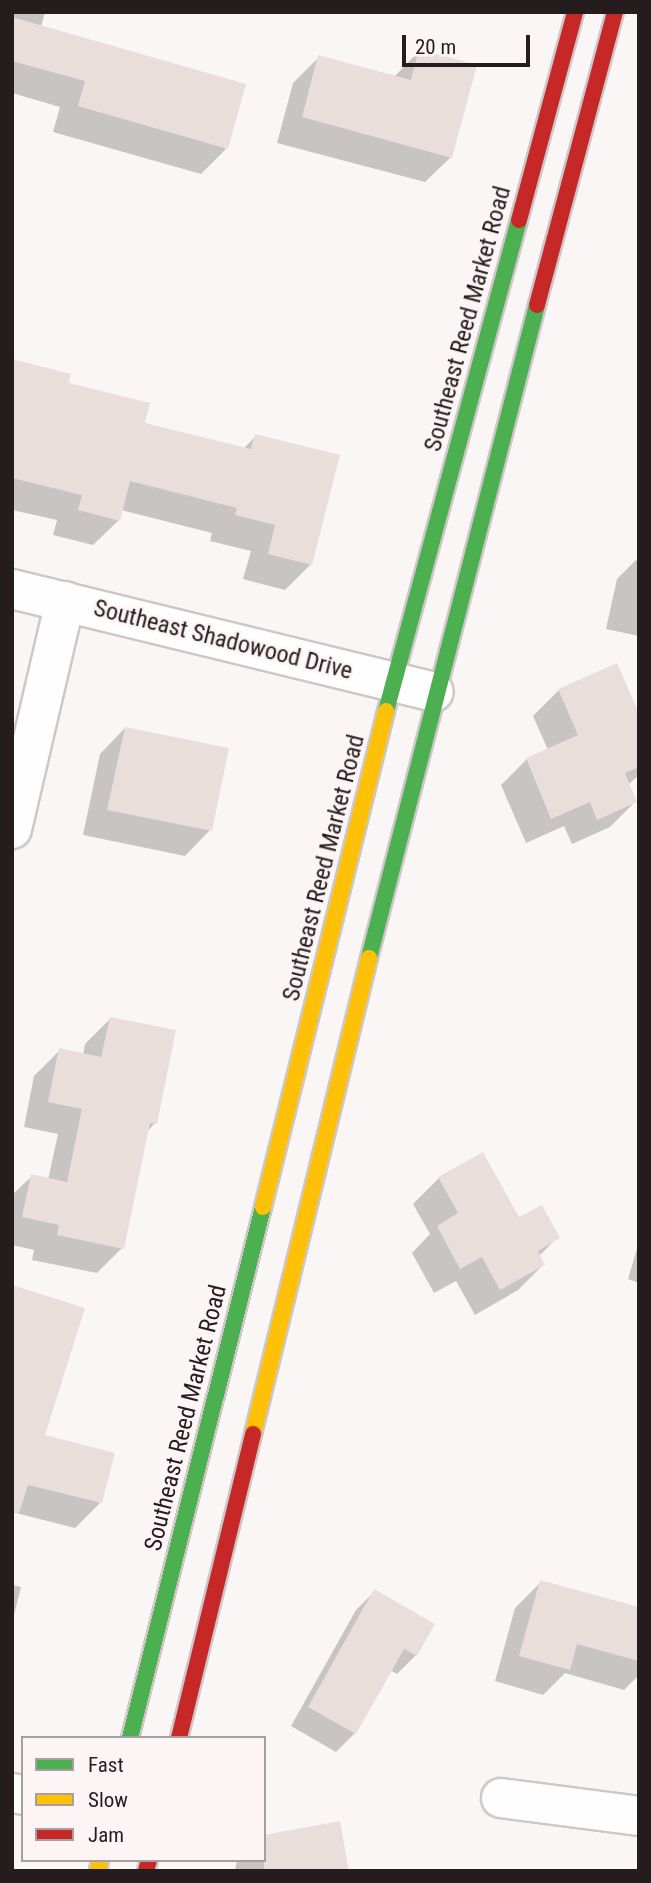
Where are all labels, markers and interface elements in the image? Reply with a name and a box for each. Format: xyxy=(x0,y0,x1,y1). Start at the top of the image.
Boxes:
scale bar xyxy=(406,21,534,65)
text: 20 m xyxy=(415,35,456,59)
street label: Southeast Reed Market Road xyxy=(419,183,517,455)
street label: Southeast Shadowood Drive xyxy=(91,594,355,686)
street label: Southeast Reed Market Road xyxy=(277,732,371,1004)
street label: Southeast Reed Market Road xyxy=(139,1282,233,1554)
legend xyxy=(21,1736,266,1862)
text: Fast xyxy=(88,1753,124,1777)
text: Slow xyxy=(88,1788,128,1812)
text: Jam xyxy=(88,1823,124,1847)

